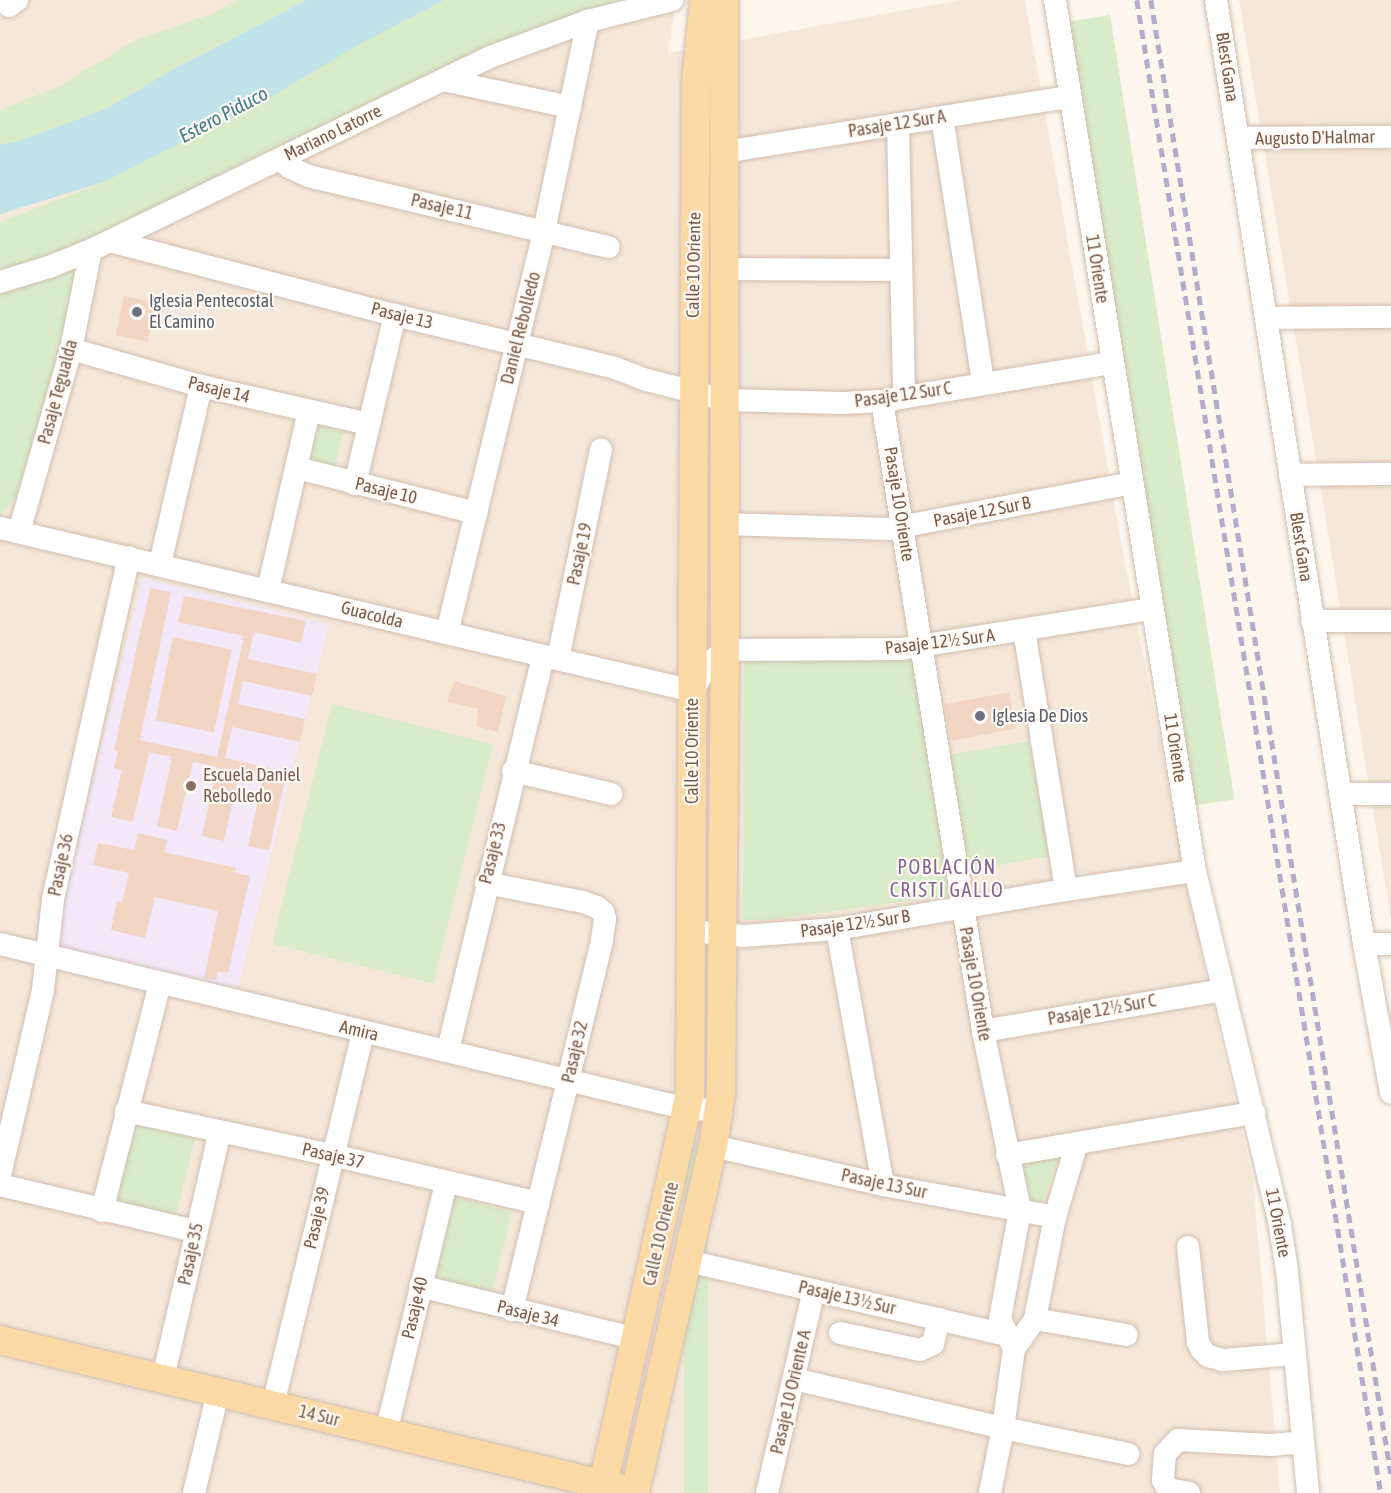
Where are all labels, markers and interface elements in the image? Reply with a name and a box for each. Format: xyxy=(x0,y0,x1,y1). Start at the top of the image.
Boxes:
street label: Blest Gana xyxy=(1211,31,1243,103)
water label: Estero Piduco xyxy=(174,80,272,148)
street label: Mariano Latorre xyxy=(281,100,385,166)
street label: Pasaje 12 Sur A xyxy=(847,106,947,142)
street label: Augusto D'Halmar xyxy=(1255,126,1375,150)
street label: Pasaje 11 xyxy=(409,189,475,225)
street label: Calle 10 Oriente xyxy=(682,212,706,318)
street label: 11 Oriente xyxy=(1081,233,1113,305)
street label: Daniel Rebolledo xyxy=(497,269,545,387)
place label: Iglesia Pentecostal El Camino xyxy=(149,291,274,334)
street label: Pasaje 13 xyxy=(369,298,435,334)
marker: Iglesia Pentecostal El Camino xyxy=(130,305,144,319)
street label: Pasaje Tegualda xyxy=(34,337,82,447)
street label: Pasaje 14 xyxy=(186,372,252,408)
street label: Pasaje 12 Sur C xyxy=(853,377,953,413)
street label: Pasaje 10 Oriente xyxy=(879,445,919,563)
street label: Pasaje 10 xyxy=(353,473,419,509)
street label: Pasaje 12 Sur B xyxy=(932,492,1032,532)
street label: Blest Gana xyxy=(1285,511,1317,583)
street label: Pasaje 19 xyxy=(563,521,597,587)
street label: Guacolda xyxy=(339,597,405,633)
street label: Pasaje 12½ Sur A xyxy=(884,625,996,659)
street label: Calle 10 Oriente xyxy=(681,698,703,804)
place label: Iglesia De Dios xyxy=(992,705,1088,727)
marker: Iglesia De Dios xyxy=(973,709,987,723)
street label: 11 Oriente xyxy=(1159,712,1191,784)
place label: Escuela Daniel Rebolledo xyxy=(203,765,300,808)
marker: Escuela Daniel Rebolledo xyxy=(184,779,198,793)
street label: Pasaje 33 xyxy=(475,820,511,886)
street label: Pasaje 36 xyxy=(44,832,78,898)
district label: POBLACIÓN CRISTI GALLO xyxy=(890,855,1004,902)
street label: Pasaje 12½ Sur B xyxy=(799,906,911,942)
street label: Pasaje 10 Oriente xyxy=(954,925,996,1043)
street label: Pasaje 12½ Sur C xyxy=(1046,990,1158,1030)
street label: Amira xyxy=(337,1016,381,1046)
street label: Pasaje 32 xyxy=(557,1019,593,1085)
street label: Pasaje 37 xyxy=(300,1138,366,1174)
street label: Pasaje 13 Sur xyxy=(839,1164,929,1204)
street label: Calle 10 Oriente xyxy=(639,1180,683,1288)
street label: Pasaje 39 xyxy=(299,1185,335,1251)
street label: 11 Oriente xyxy=(1261,1187,1295,1259)
street label: Pasaje 35 xyxy=(174,1221,208,1287)
street label: Pasaje 40 xyxy=(397,1275,433,1341)
street label: Pasaje 13½ Sur xyxy=(796,1276,898,1320)
street label: Pasaje 34 xyxy=(495,1296,561,1332)
street label: Pasaje 10 Oriente A xyxy=(766,1328,816,1456)
street label: 14 Sur xyxy=(297,1401,341,1431)

